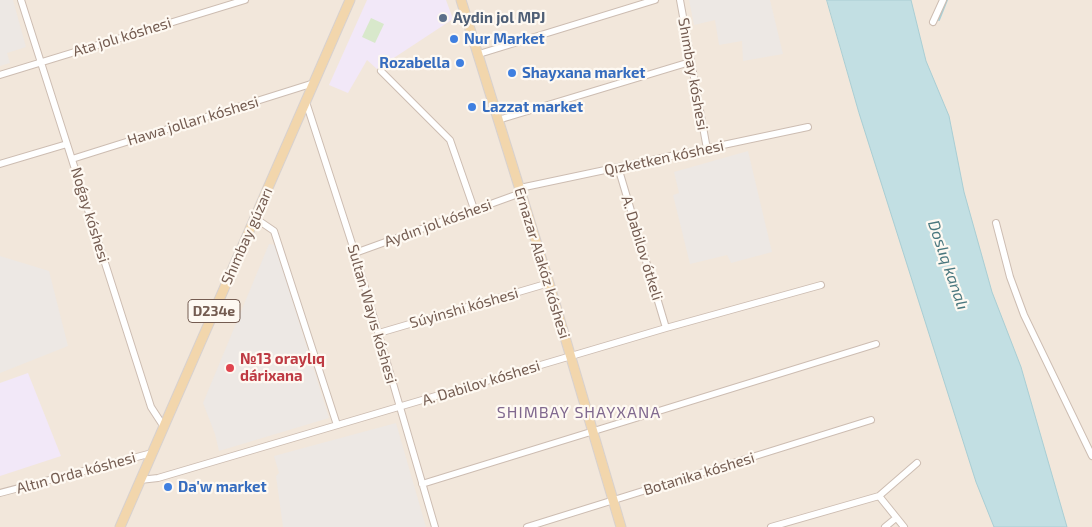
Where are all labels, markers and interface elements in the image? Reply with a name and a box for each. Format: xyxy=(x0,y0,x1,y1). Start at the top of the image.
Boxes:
place label: Aydin jol MPJ xyxy=(453,9,545,27)
marker: Aydin jol MPJ xyxy=(437,12,449,24)
street label: Ata jolı kóshesi xyxy=(71,13,173,61)
street label: Shımbay kóshesi xyxy=(674,16,712,132)
place label: Nur Market xyxy=(464,30,545,48)
marker: Nur Market xyxy=(448,33,460,45)
place label: Rozabella xyxy=(379,54,450,72)
marker: Rozabella xyxy=(454,57,466,69)
place label: Shayxana market xyxy=(522,64,646,82)
marker: Shayxana market xyxy=(506,67,518,79)
street label: Hawa jolları kóshesi xyxy=(125,92,261,150)
place label: Lazzat market xyxy=(482,98,583,116)
marker: Lazzat market xyxy=(466,101,478,113)
street label: Qızketken kóshesi xyxy=(603,137,725,179)
street label: Noǵay kóshesi xyxy=(67,165,113,265)
street label: Shımbay gúzarı xyxy=(218,185,276,287)
street label: Ernazar Alakóz kóshesi xyxy=(510,185,574,341)
street label: A. Dabilov ótkeli xyxy=(618,193,666,303)
street label: Aydın jol kóshesi xyxy=(382,195,494,251)
water label: Doslıq kanalı xyxy=(924,218,972,312)
street label: Sultan Wayıs kóshesi xyxy=(344,242,400,386)
street label: Súyinshi kóshesi xyxy=(407,284,521,332)
road number: D234e xyxy=(188,300,240,322)
place label: №13 oraylıq dárixana xyxy=(240,350,325,385)
street label: A. Dabilov kóshesi xyxy=(420,356,542,410)
marker: №13 oraylıq dárixana xyxy=(224,362,236,374)
district label: SHIMBAY SHAYXANA xyxy=(495,403,663,423)
street label: Altın Orda kóshesi xyxy=(14,448,138,498)
street label: Botanika kóshesi xyxy=(641,449,757,499)
place label: Da'w market xyxy=(178,478,267,496)
marker: Da'w market xyxy=(162,481,174,493)

